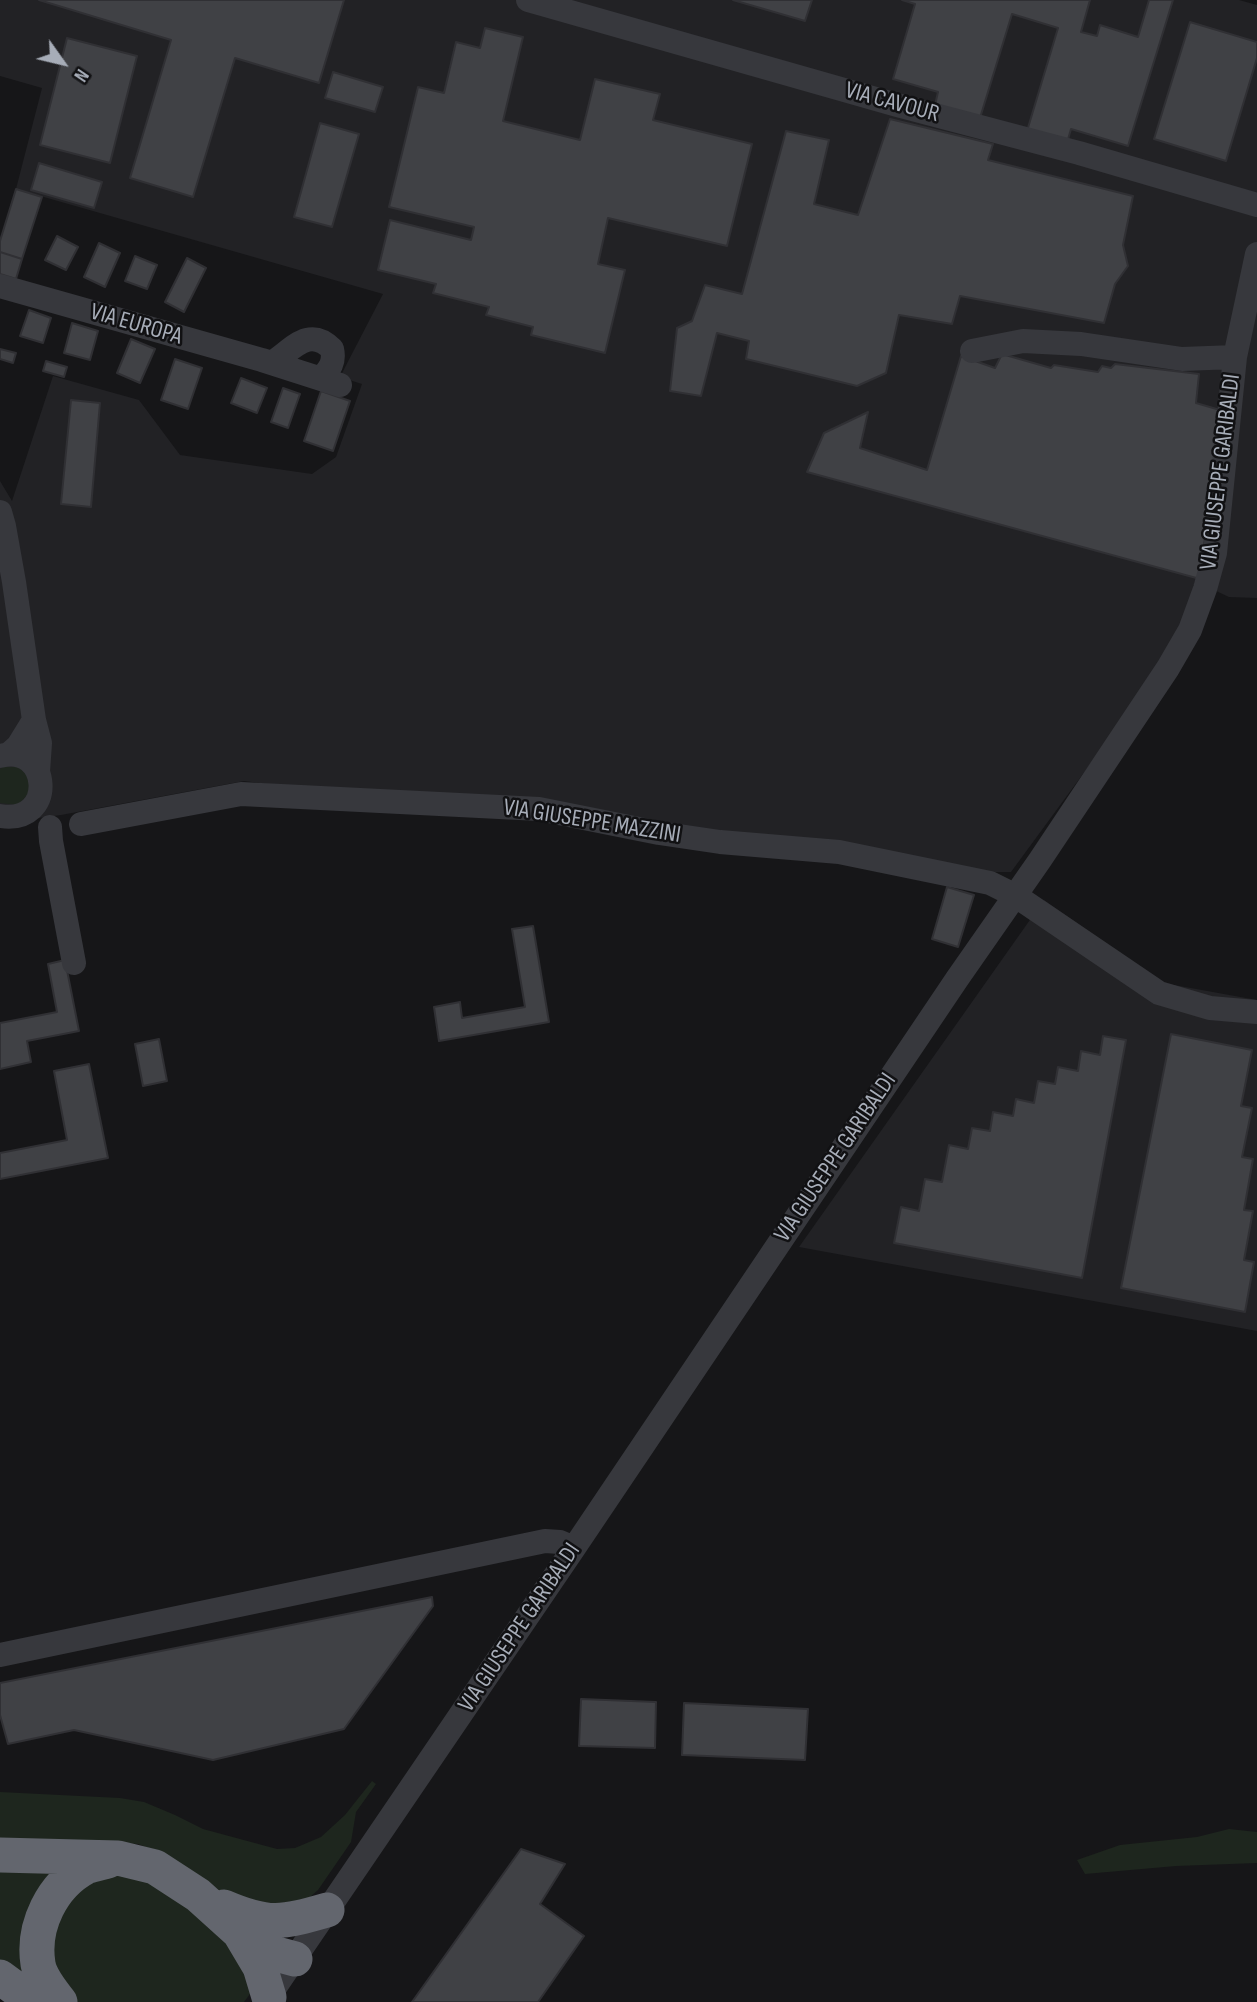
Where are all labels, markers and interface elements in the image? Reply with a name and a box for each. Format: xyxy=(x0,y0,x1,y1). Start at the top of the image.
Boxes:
north arrow xyxy=(28,28,98,98)
text: N xyxy=(68,64,93,86)
street label: VIA CAVOUR xyxy=(842,77,942,129)
street label: VIA EUROPA xyxy=(87,298,185,352)
street label: VIA GIUSEPPE GARIBALDI xyxy=(1195,372,1247,572)
street label: VIA GIUSEPPE MAZZINI xyxy=(501,794,683,850)
street label: VIA GIUSEPPE GARIBALDI xyxy=(769,1068,903,1248)
street label: VIA GIUSEPPE GARIBALDI xyxy=(453,1538,587,1718)

